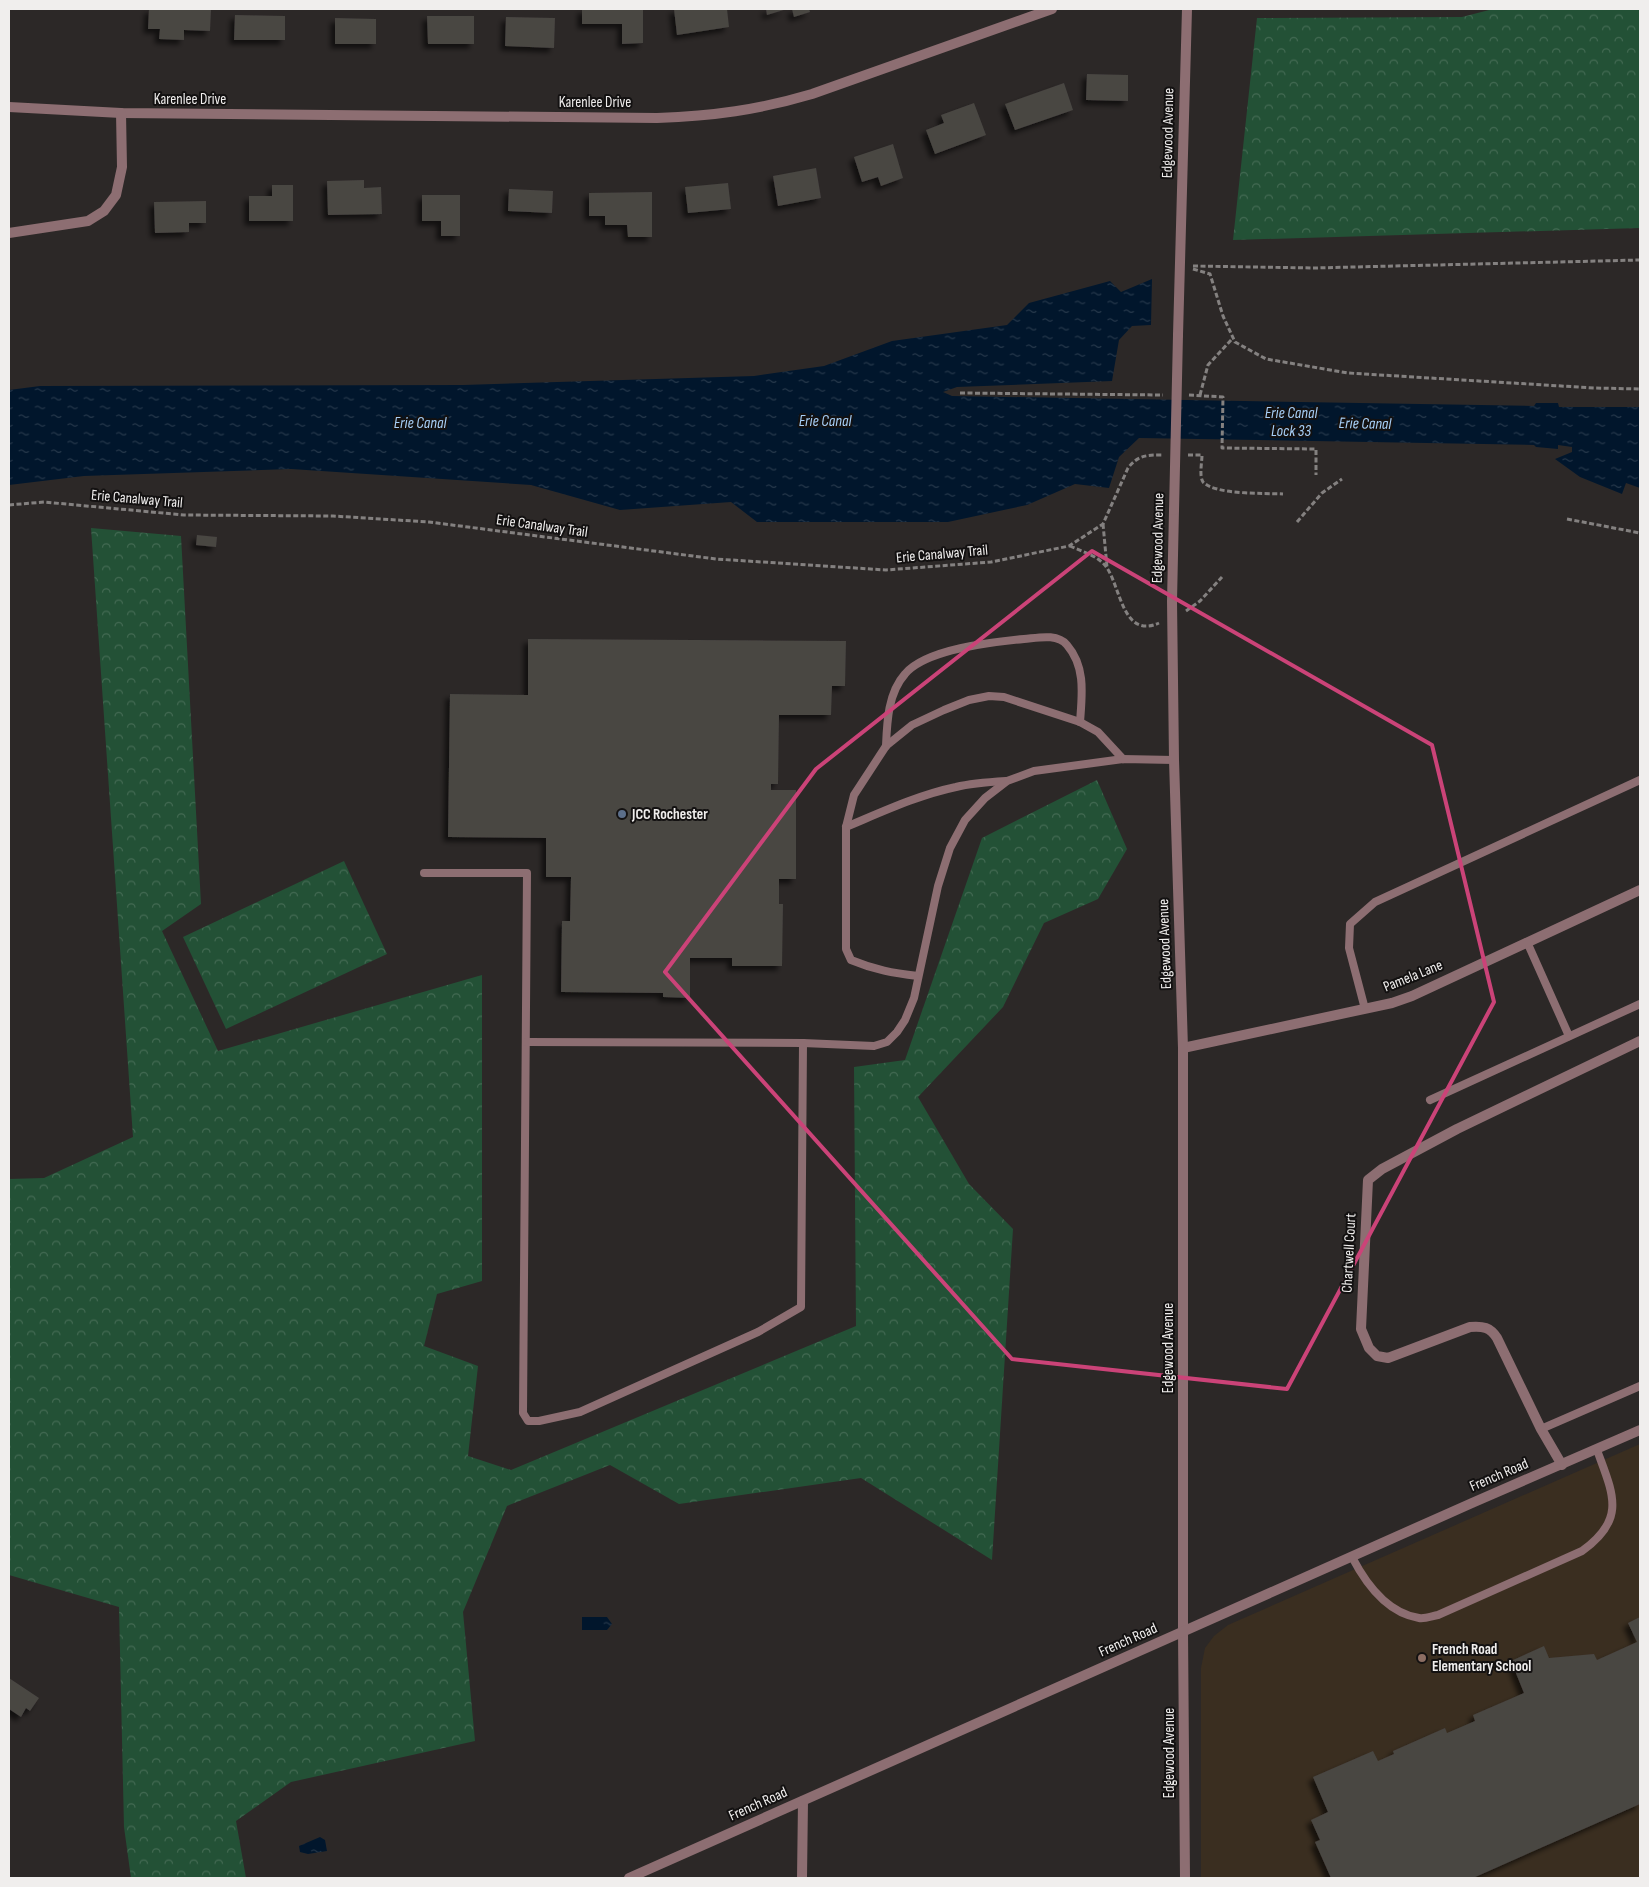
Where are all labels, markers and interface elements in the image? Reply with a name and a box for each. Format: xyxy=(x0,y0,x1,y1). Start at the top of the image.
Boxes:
street label: Edgewood Avenue xyxy=(1158,88,1178,178)
street label: Karenlee Drive xyxy=(154,90,226,109)
street label: Karenlee Drive xyxy=(559,93,631,112)
water label: Erie Canal Lock 33 xyxy=(1265,404,1318,441)
water label: Erie Canal xyxy=(799,412,852,431)
water label: Erie Canal xyxy=(394,414,447,433)
water label: Erie Canal xyxy=(1338,414,1393,434)
street label: Erie Canalway Trail xyxy=(90,486,184,512)
street label: Edgewood Avenue xyxy=(1148,493,1168,583)
street label: Erie Canalway Trail xyxy=(495,510,589,542)
street label: Erie Canalway Trail xyxy=(895,541,989,567)
place label: JCC Rochester xyxy=(631,805,708,824)
marker: JCC Rochester xyxy=(616,808,628,820)
street label: Edgewood Avenue xyxy=(1154,899,1176,989)
street label: Pamela Lane xyxy=(1381,956,1445,996)
street label: Chartwell Court xyxy=(1337,1212,1361,1293)
street label: Edgewood Avenue xyxy=(1159,1303,1178,1393)
street label: French Road xyxy=(1467,1454,1531,1496)
street label: French Road xyxy=(1096,1619,1160,1661)
place label: French Road Elementary School xyxy=(1432,1640,1531,1676)
marker: French Road Elementary School xyxy=(1416,1652,1428,1664)
street label: Edgewood Avenue xyxy=(1160,1708,1179,1798)
street label: French Road xyxy=(726,1783,790,1825)

